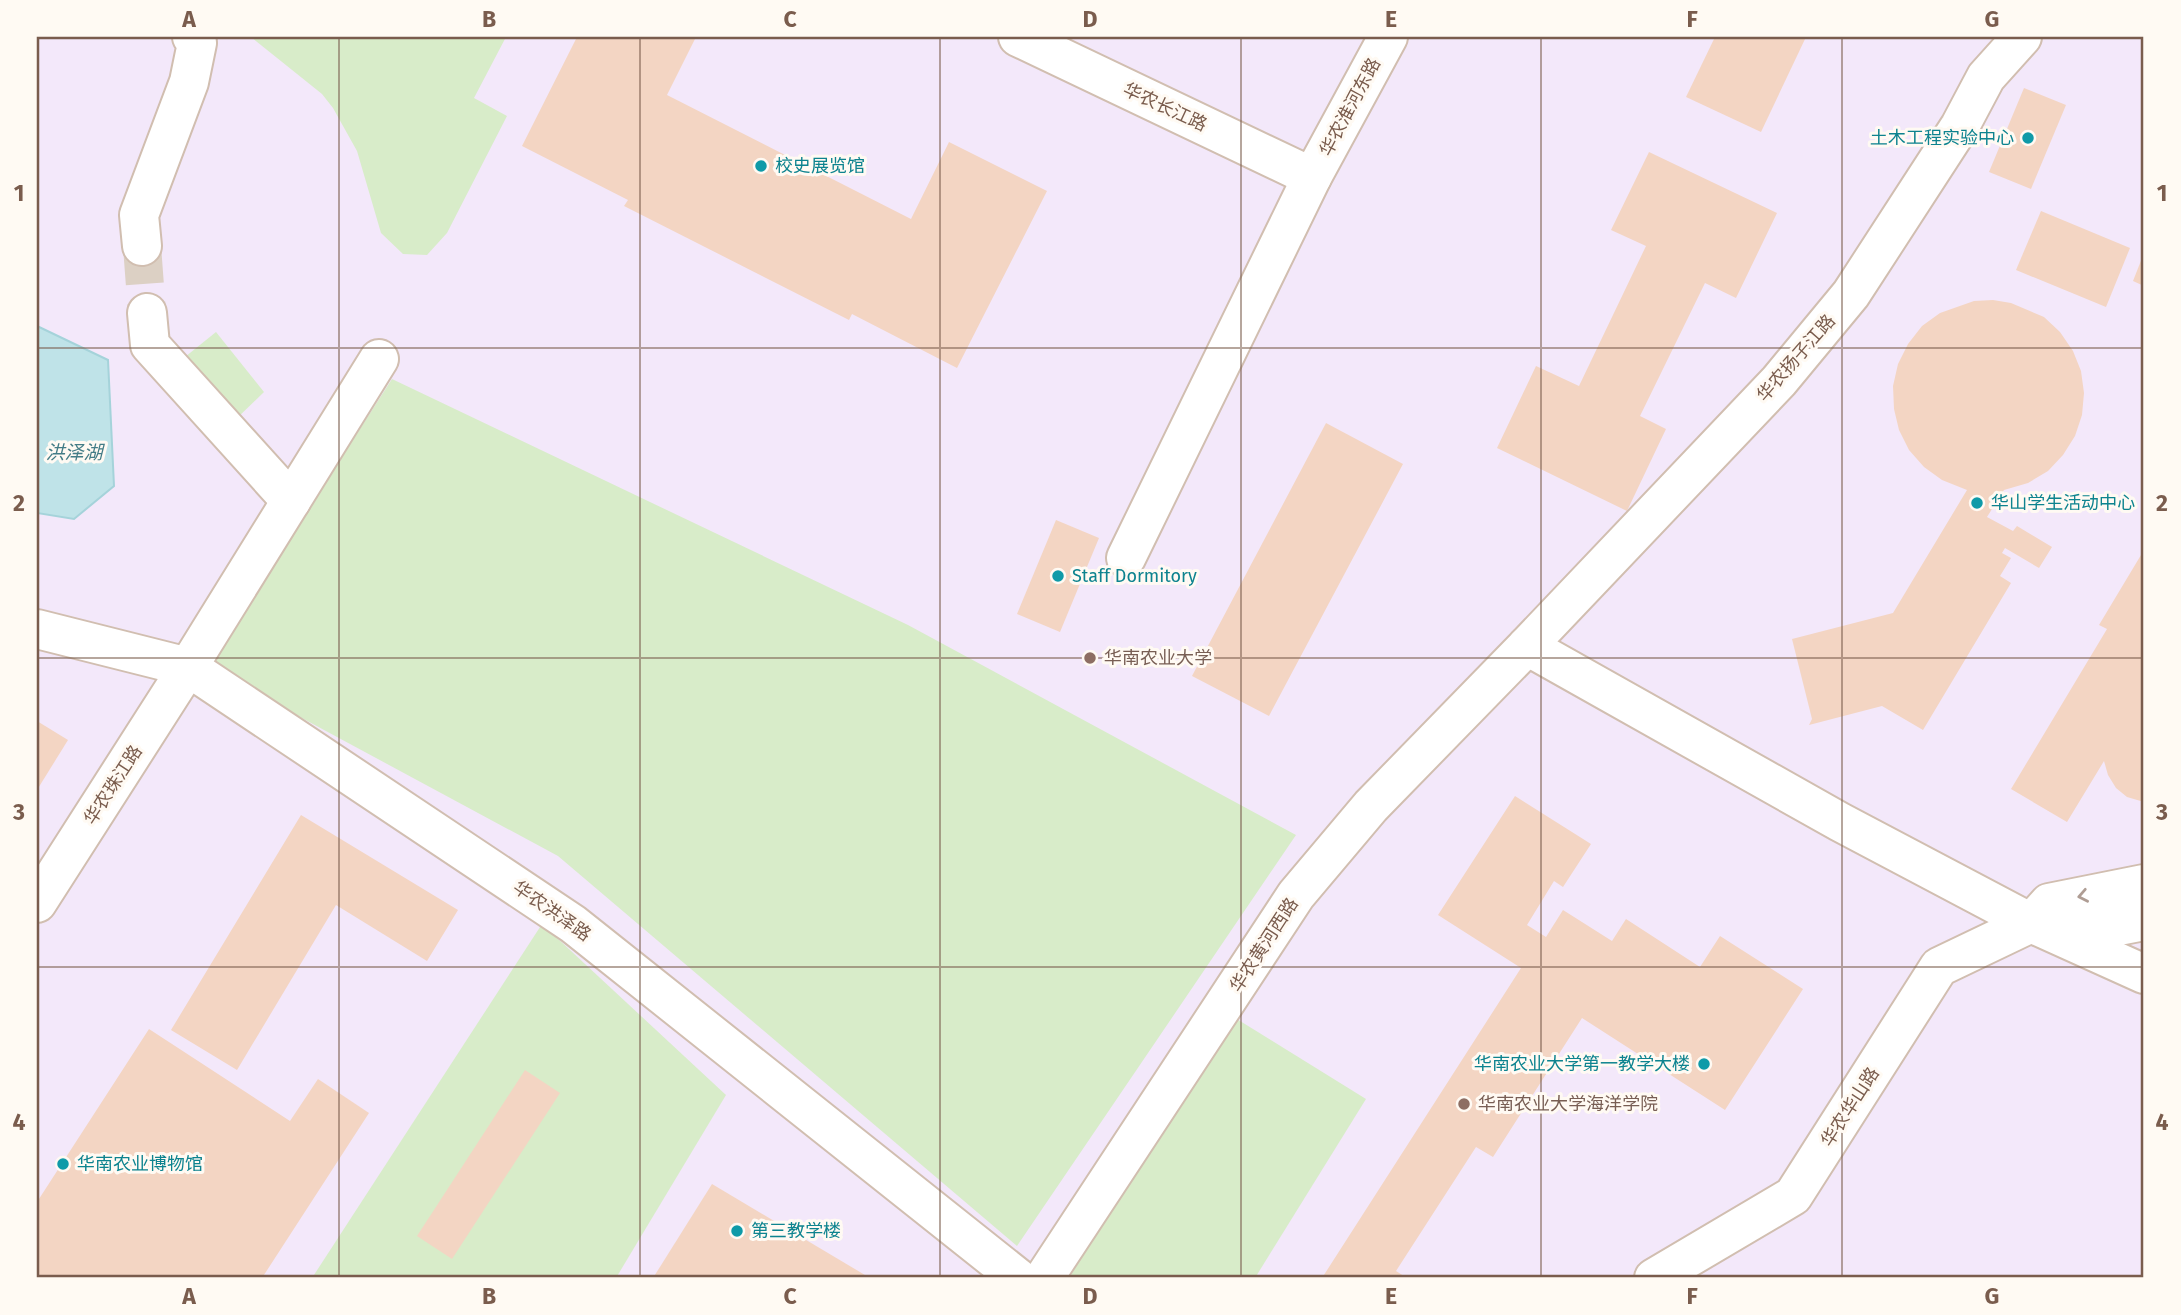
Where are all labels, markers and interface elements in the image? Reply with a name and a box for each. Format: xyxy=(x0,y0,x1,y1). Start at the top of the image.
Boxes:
text: A xyxy=(181,5,196,33)
text: B xyxy=(482,5,496,33)
text: C xyxy=(783,5,797,33)
text: D xyxy=(1083,5,1098,33)
text: E xyxy=(1385,5,1397,33)
text: F xyxy=(1686,5,1698,33)
text: G xyxy=(1985,5,1999,33)
street label: 华农淮河东路 xyxy=(1315,54,1385,160)
street label: 华农长江路 xyxy=(1120,78,1210,136)
place label: 土木工程实验中心 xyxy=(1870,127,2014,149)
marker: 土木工程实验中心 xyxy=(2020,130,2036,146)
place label: 校史展览馆 xyxy=(775,155,865,177)
marker: 校史展览馆 xyxy=(753,158,769,174)
text: 1 xyxy=(14,179,24,207)
text: 1 xyxy=(2157,179,2167,207)
street label: 华农扬子江路 xyxy=(1752,310,1840,406)
water label: 洪泽湖 xyxy=(45,441,105,464)
text: 2 xyxy=(13,489,25,517)
text: 2 xyxy=(2156,489,2168,517)
place label: 华山学生活动中心 xyxy=(1991,492,2135,514)
marker: 华山学生活动中心 xyxy=(1969,495,1985,511)
place label: Staff Dormitory xyxy=(1072,565,1197,587)
marker: Staff Dormitory xyxy=(1050,568,1066,584)
place label: 华南农业大学 xyxy=(1104,647,1212,669)
marker: 华南农业大学 xyxy=(1082,650,1098,666)
street label: 华农珠江路 xyxy=(79,741,147,829)
text: 3 xyxy=(12,798,25,826)
text: 3 xyxy=(2155,798,2168,826)
street label: 华农洪泽路 xyxy=(509,876,595,946)
one-way arrow xyxy=(2077,888,2089,903)
street label: 华农黄河西路 xyxy=(1225,894,1303,996)
place label: 华南农业大学第一教学大楼 xyxy=(1474,1053,1690,1075)
marker: 华南农业大学第一教学大楼 xyxy=(1696,1056,1712,1072)
street label: 华农华山路 xyxy=(1816,1063,1884,1151)
place label: 华南农业大学海洋学院 xyxy=(1478,1093,1658,1115)
marker: 华南农业大学海洋学院 xyxy=(1456,1096,1472,1112)
text: 4 xyxy=(13,1108,26,1136)
text: 4 xyxy=(2156,1108,2169,1136)
place label: 华南农业博物馆 xyxy=(77,1153,203,1175)
marker: 华南农业博物馆 xyxy=(55,1156,71,1172)
place label: 第三教学楼 xyxy=(751,1220,841,1242)
marker: 第三教学楼 xyxy=(729,1223,745,1239)
text: A xyxy=(181,1282,196,1310)
text: B xyxy=(482,1282,496,1310)
text: C xyxy=(783,1282,797,1310)
text: D xyxy=(1083,1282,1098,1310)
text: E xyxy=(1385,1282,1397,1310)
text: F xyxy=(1686,1282,1698,1310)
text: G xyxy=(1985,1282,1999,1310)

